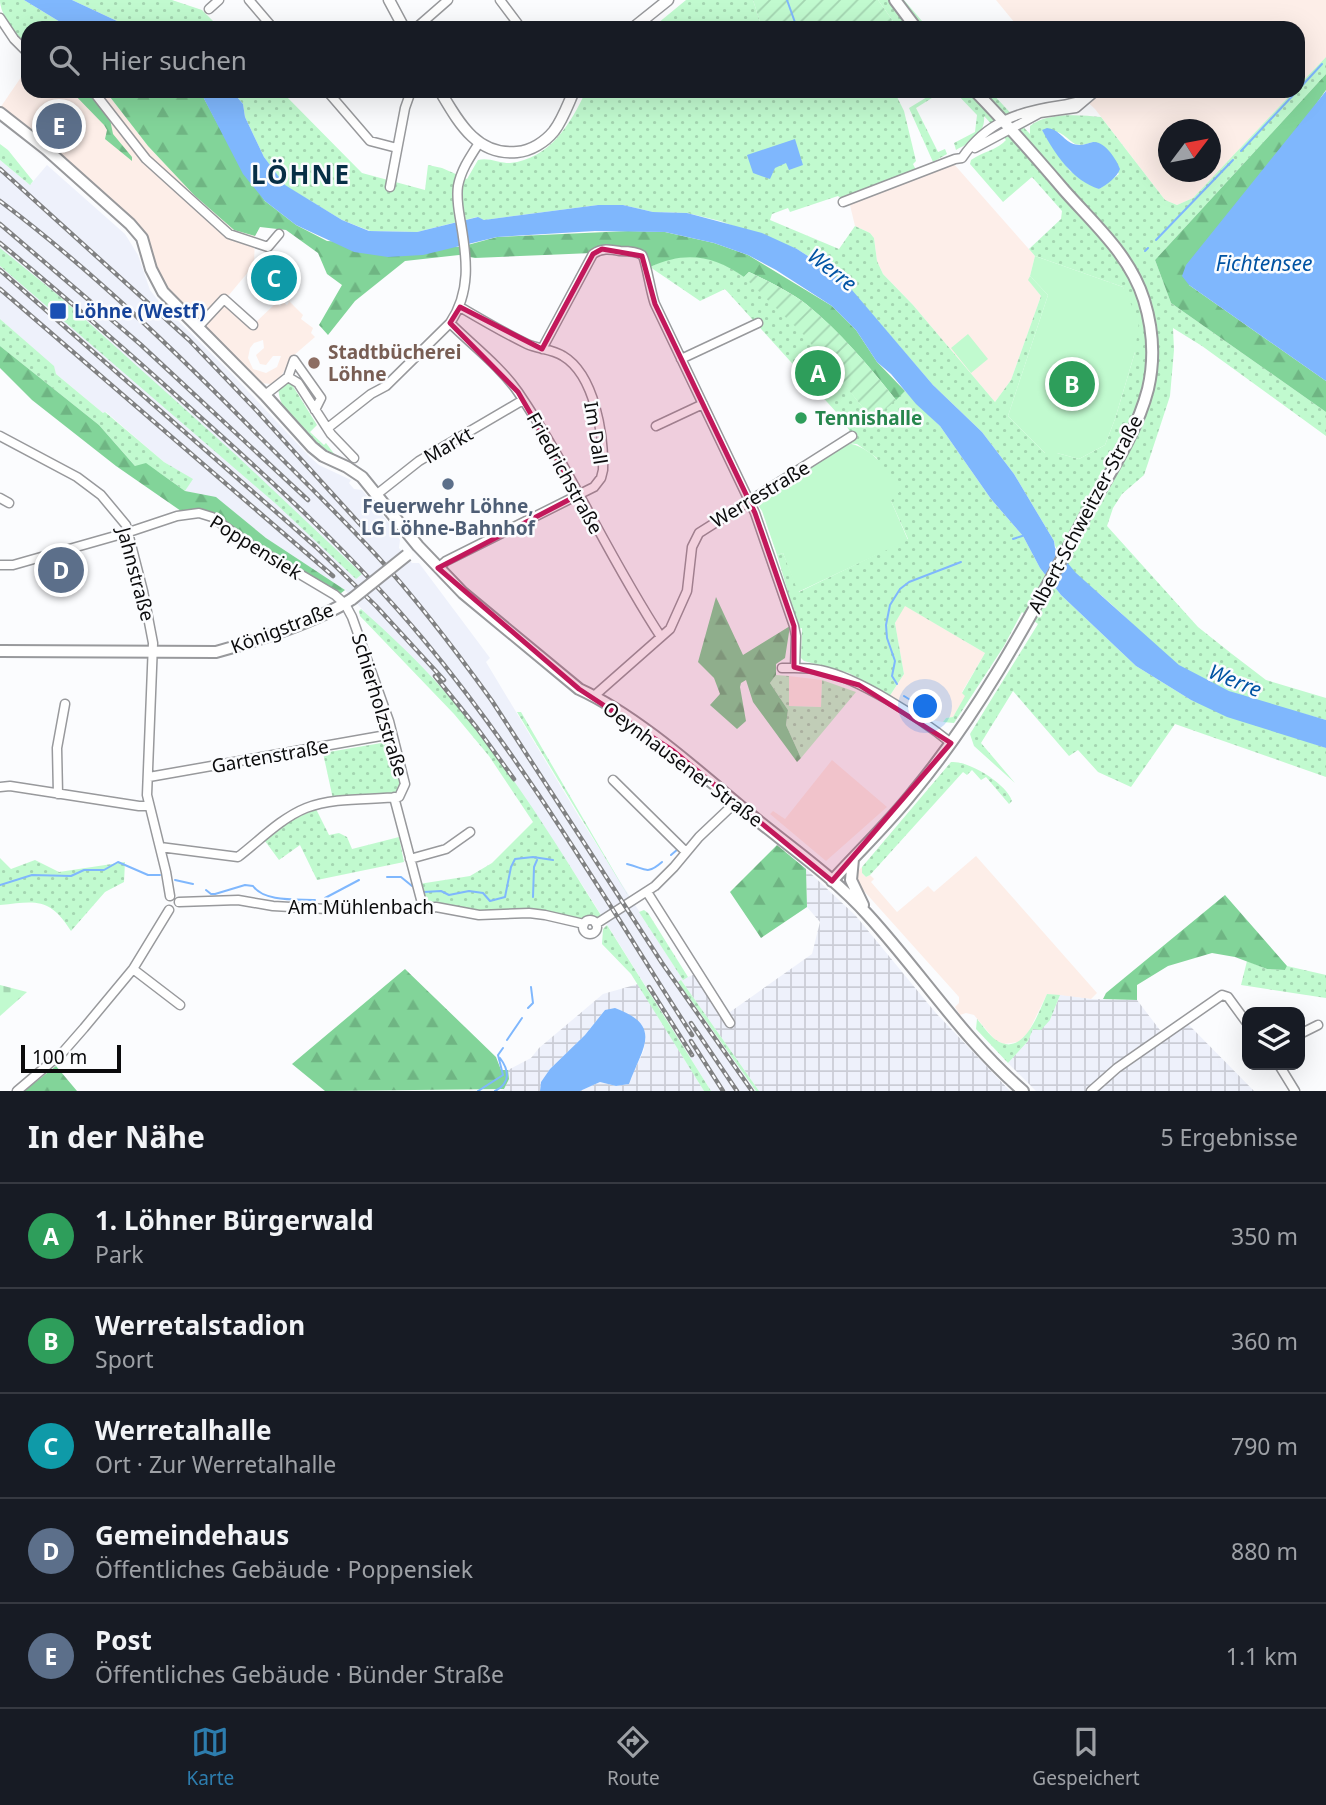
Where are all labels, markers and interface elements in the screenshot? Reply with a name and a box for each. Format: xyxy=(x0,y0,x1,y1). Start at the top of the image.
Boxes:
search box xyxy=(21,21,1305,98)
icon: search xyxy=(45,41,83,79)
text: Hier suchen xyxy=(101,42,247,78)
pin: E xyxy=(36,100,82,152)
north arrow xyxy=(1158,119,1221,182)
district label: LÖHNE xyxy=(251,156,351,192)
water label: Werre xyxy=(802,241,863,297)
water label: Fichtensee xyxy=(1216,249,1312,277)
pin: C xyxy=(251,252,297,304)
place label: Löhne (Westf) xyxy=(74,298,206,324)
marker: Löhne (Westf) xyxy=(48,301,68,321)
place label: Stadtbücherei Löhne xyxy=(328,339,461,387)
pin: A xyxy=(795,347,841,399)
marker: Stadtbücherei Löhne xyxy=(306,355,322,371)
pin: B xyxy=(1049,358,1095,410)
street label: Im Dall xyxy=(578,400,614,466)
place label: Tennishalle xyxy=(815,405,922,431)
street label: Friedrichstraße xyxy=(521,407,609,539)
marker: Tennishalle xyxy=(793,410,809,426)
street label: Albert-Schweitzer-Straße xyxy=(1022,410,1148,618)
street label: Markt xyxy=(419,420,477,469)
street label: Werrestraße xyxy=(706,454,814,534)
marker: Feuerwehr Löhne, LG Löhne-Bahnhof xyxy=(440,476,456,492)
place label: Feuerwehr Löhne, LG Löhne-Bahnhof xyxy=(361,493,537,541)
street label: Poppensiek xyxy=(205,509,307,585)
street label: Jahnstraße xyxy=(110,522,161,624)
pin: D xyxy=(38,544,84,596)
street label: Königstraße xyxy=(227,596,337,660)
street label: Schierholzstraße xyxy=(346,630,414,780)
water label: Werre xyxy=(1205,657,1266,703)
your location xyxy=(908,689,942,723)
street label: Oeynhausener Straße xyxy=(598,695,768,833)
street label: Gartenstraße xyxy=(209,733,331,779)
street label: Am Mühlenbach xyxy=(288,894,434,920)
map controls xyxy=(1242,1007,1305,1070)
button: layers xyxy=(1242,1007,1305,1070)
scale bar xyxy=(21,1042,121,1074)
text: 100 m xyxy=(32,1044,87,1070)
text: In der Nähe xyxy=(28,1116,205,1157)
text: 5 Ergebnisse xyxy=(1160,1121,1298,1153)
text: 1. Löhner Bürgerwald xyxy=(95,1202,374,1238)
text: A xyxy=(43,1220,59,1252)
text: 350 m xyxy=(1231,1220,1298,1252)
text: Park xyxy=(95,1238,144,1270)
text: Werretalstadion xyxy=(95,1307,305,1343)
text: B xyxy=(43,1325,59,1357)
text: 360 m xyxy=(1231,1325,1298,1357)
text: Sport xyxy=(95,1343,154,1375)
text: Werretalhalle xyxy=(95,1412,272,1448)
text: C xyxy=(44,1430,58,1462)
text: 790 m xyxy=(1231,1430,1298,1462)
text: Ort · Zur Werretalhalle xyxy=(95,1448,336,1480)
text: Gemeindehaus xyxy=(95,1517,289,1553)
text: D xyxy=(43,1535,59,1567)
text: 880 m xyxy=(1231,1535,1298,1567)
text: Öffentliches Gebäude · Poppensiek xyxy=(95,1553,473,1585)
text: Post xyxy=(95,1622,152,1658)
text: E xyxy=(45,1640,57,1672)
text: 1.1 km xyxy=(1226,1640,1298,1672)
text: Öffentliches Gebäude · Bünder Straße xyxy=(95,1658,504,1690)
tab: Karte xyxy=(186,1723,234,1791)
tab: Route xyxy=(607,1723,660,1791)
tab: Gespeichert xyxy=(1032,1723,1140,1791)

